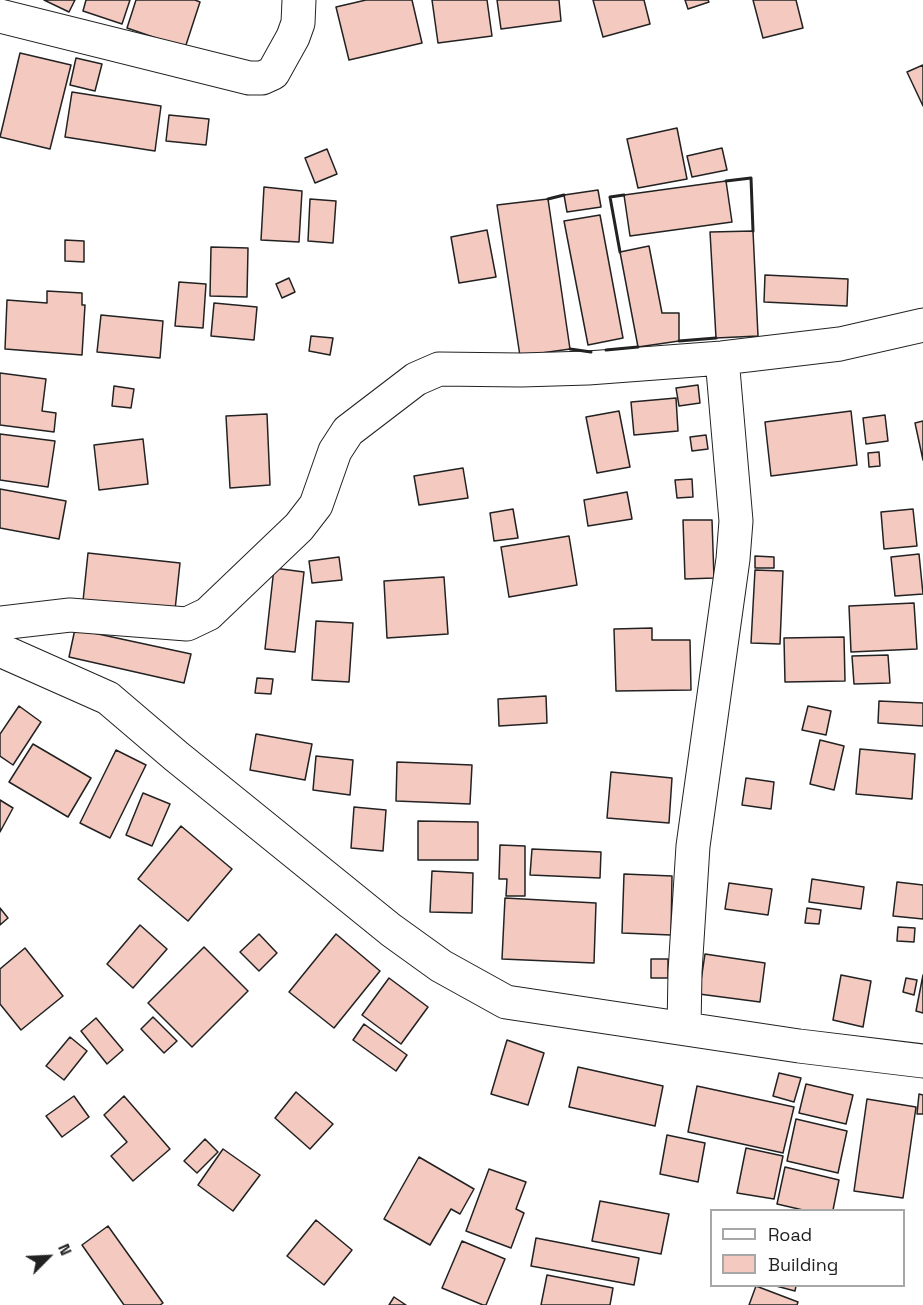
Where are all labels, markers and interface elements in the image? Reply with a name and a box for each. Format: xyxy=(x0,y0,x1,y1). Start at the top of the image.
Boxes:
legend xyxy=(710,1209,905,1287)
text: Road xyxy=(768,1223,812,1246)
north arrow xyxy=(18,1227,78,1287)
text: N xyxy=(53,1240,77,1259)
text: Building xyxy=(768,1253,838,1276)

